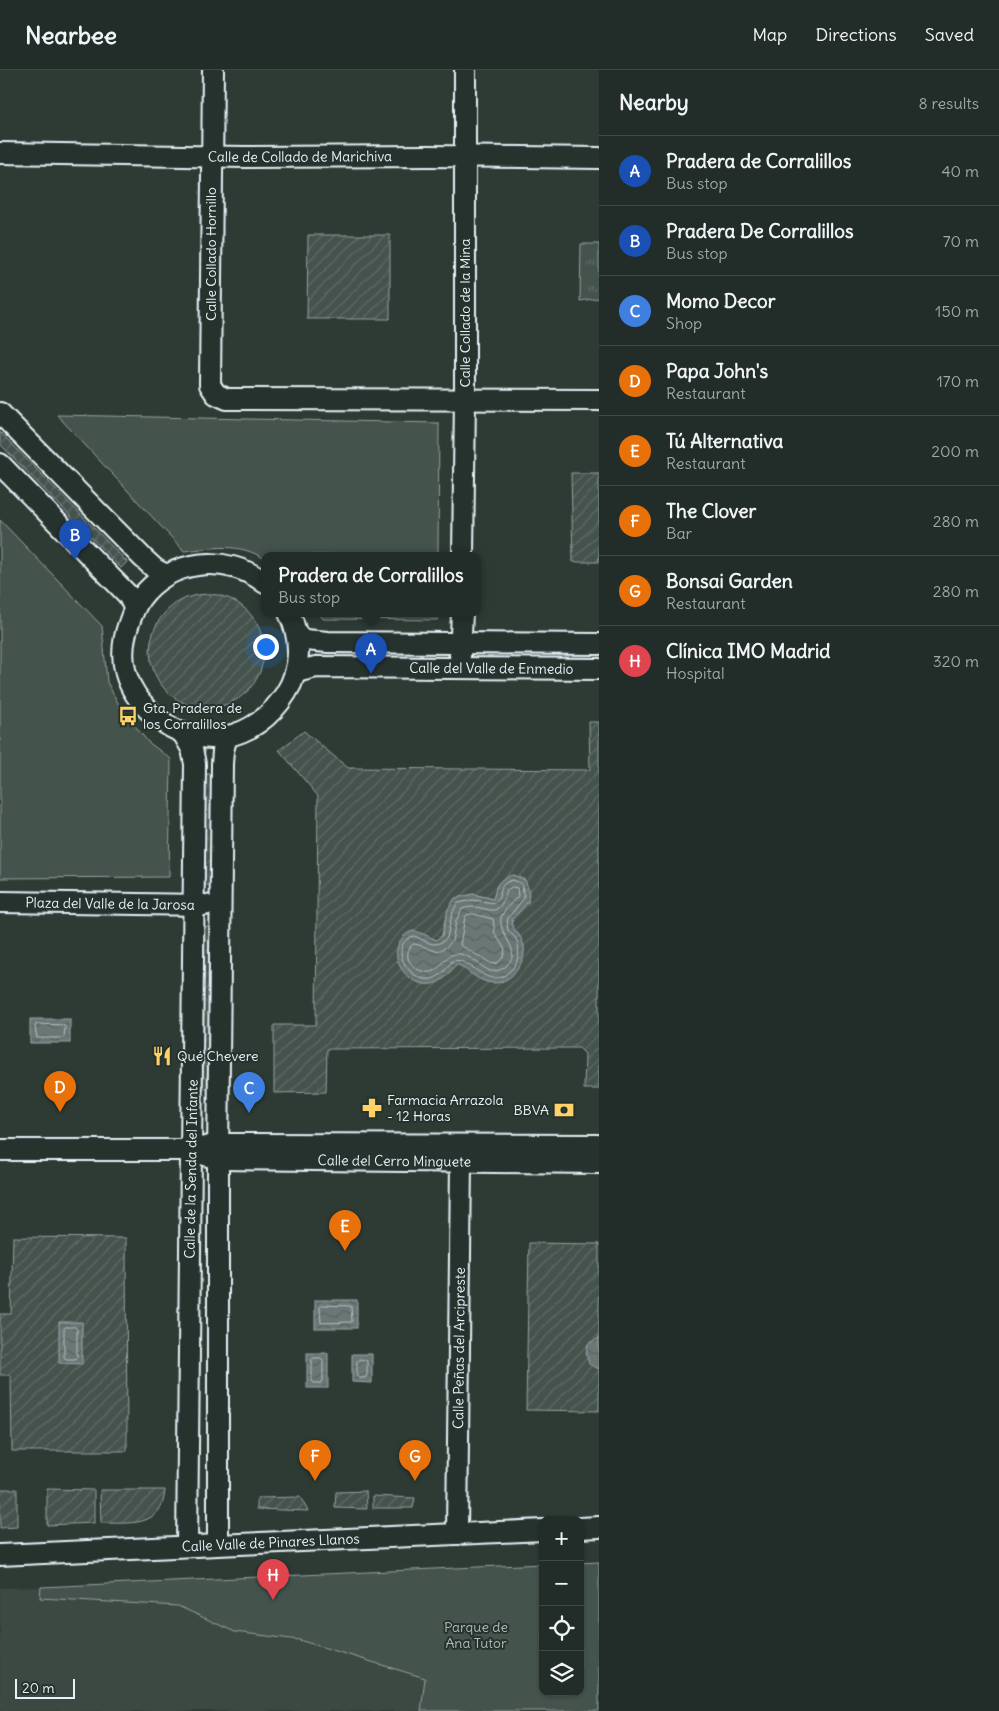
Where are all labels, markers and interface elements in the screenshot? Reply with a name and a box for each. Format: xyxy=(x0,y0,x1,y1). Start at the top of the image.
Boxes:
text: Nearbee xyxy=(25,20,117,50)
text: Map xyxy=(752,23,787,46)
text: Directions xyxy=(815,23,897,46)
text: Saved xyxy=(925,23,974,46)
text: Nearby xyxy=(619,89,689,116)
text: 8 results xyxy=(918,93,979,113)
street label: Calle de Collado de Marichiva xyxy=(208,147,392,166)
text: Pradera de Corralillos xyxy=(666,149,851,173)
text: A xyxy=(630,161,640,181)
text: 40 m xyxy=(941,161,979,181)
text: Bus stop xyxy=(666,173,728,193)
street label: Calle Collado Hornillo xyxy=(202,187,220,321)
text: Pradera De Corralillos xyxy=(666,219,854,243)
text: B xyxy=(630,231,640,251)
text: 70 m xyxy=(943,231,979,251)
street label: Calle Collado de la Mina xyxy=(456,239,474,387)
text: Bus stop xyxy=(666,243,728,263)
text: Momo Decor xyxy=(666,289,775,313)
text: C xyxy=(630,301,640,321)
text: 150 m xyxy=(935,301,979,321)
text: Shop xyxy=(666,313,702,333)
text: Papa John's xyxy=(666,359,768,383)
text: D xyxy=(629,371,641,391)
text: 170 m xyxy=(936,371,979,391)
text: Restaurant xyxy=(666,383,746,403)
text: Tú Alternativa xyxy=(666,429,783,453)
text: E xyxy=(630,441,640,461)
text: 200 m xyxy=(931,441,979,461)
text: Restaurant xyxy=(666,453,746,473)
text: The Clover xyxy=(666,499,756,523)
text: F xyxy=(630,511,640,531)
text: 280 m xyxy=(933,511,979,531)
pin: B xyxy=(59,519,91,560)
text: Bar xyxy=(666,523,692,543)
popup xyxy=(261,552,481,617)
text: Pradera de Corralillos xyxy=(278,563,464,587)
text: Bonsai Garden xyxy=(666,569,793,593)
text: G xyxy=(629,581,641,601)
text: 280 m xyxy=(933,581,979,601)
text: Bus stop xyxy=(278,587,340,607)
text: Restaurant xyxy=(666,593,746,613)
pin: A xyxy=(355,633,387,674)
your location xyxy=(253,634,279,660)
text: Clínica IMO Madrid xyxy=(666,639,831,663)
text: H xyxy=(629,651,641,671)
text: 320 m xyxy=(933,651,979,671)
street label: Calle del Valle de Enmedio xyxy=(409,659,574,678)
text: Hospital xyxy=(666,663,725,683)
place label: Gta. Pradera de los Corralillos xyxy=(143,699,242,733)
bus stop icon: Gta. Pradera de los Corralillos xyxy=(117,705,139,727)
street label: Plaza del Valle de la Jarosa xyxy=(25,893,195,914)
restaurant icon: Qué Chevere xyxy=(151,1045,173,1067)
place label: Qué Chevere xyxy=(177,1047,259,1065)
pin: D xyxy=(44,1071,76,1112)
pin: C xyxy=(233,1072,265,1113)
street label: Calle de la Senda del Infante xyxy=(180,1079,202,1259)
place label: Farmacia Arrazola - 12 Horas xyxy=(387,1091,504,1125)
pharmacy icon: Farmacia Arrazola - 12 Horas xyxy=(361,1097,383,1119)
bank icon: BBVA xyxy=(553,1099,575,1121)
place label: BBVA xyxy=(513,1101,549,1119)
street label: Calle del Cerro Minguete xyxy=(318,1151,471,1171)
pin: E xyxy=(329,1210,361,1251)
street label: Calle Peñas del Arcipreste xyxy=(449,1267,469,1429)
pin: F xyxy=(299,1440,331,1481)
pin: G xyxy=(399,1440,431,1481)
map controls xyxy=(539,1516,584,1696)
button: + xyxy=(539,1516,584,1561)
street label: Calle Valle de Pinares Llanos xyxy=(181,1529,360,1556)
pin: H xyxy=(257,1559,289,1600)
button: − xyxy=(539,1561,584,1606)
button: locate xyxy=(539,1606,584,1651)
park label: Parque de Ana Tutor xyxy=(444,1618,508,1652)
button: layers xyxy=(539,1651,584,1696)
scale bar xyxy=(15,1676,75,1699)
text: 20 m xyxy=(22,1679,55,1697)

